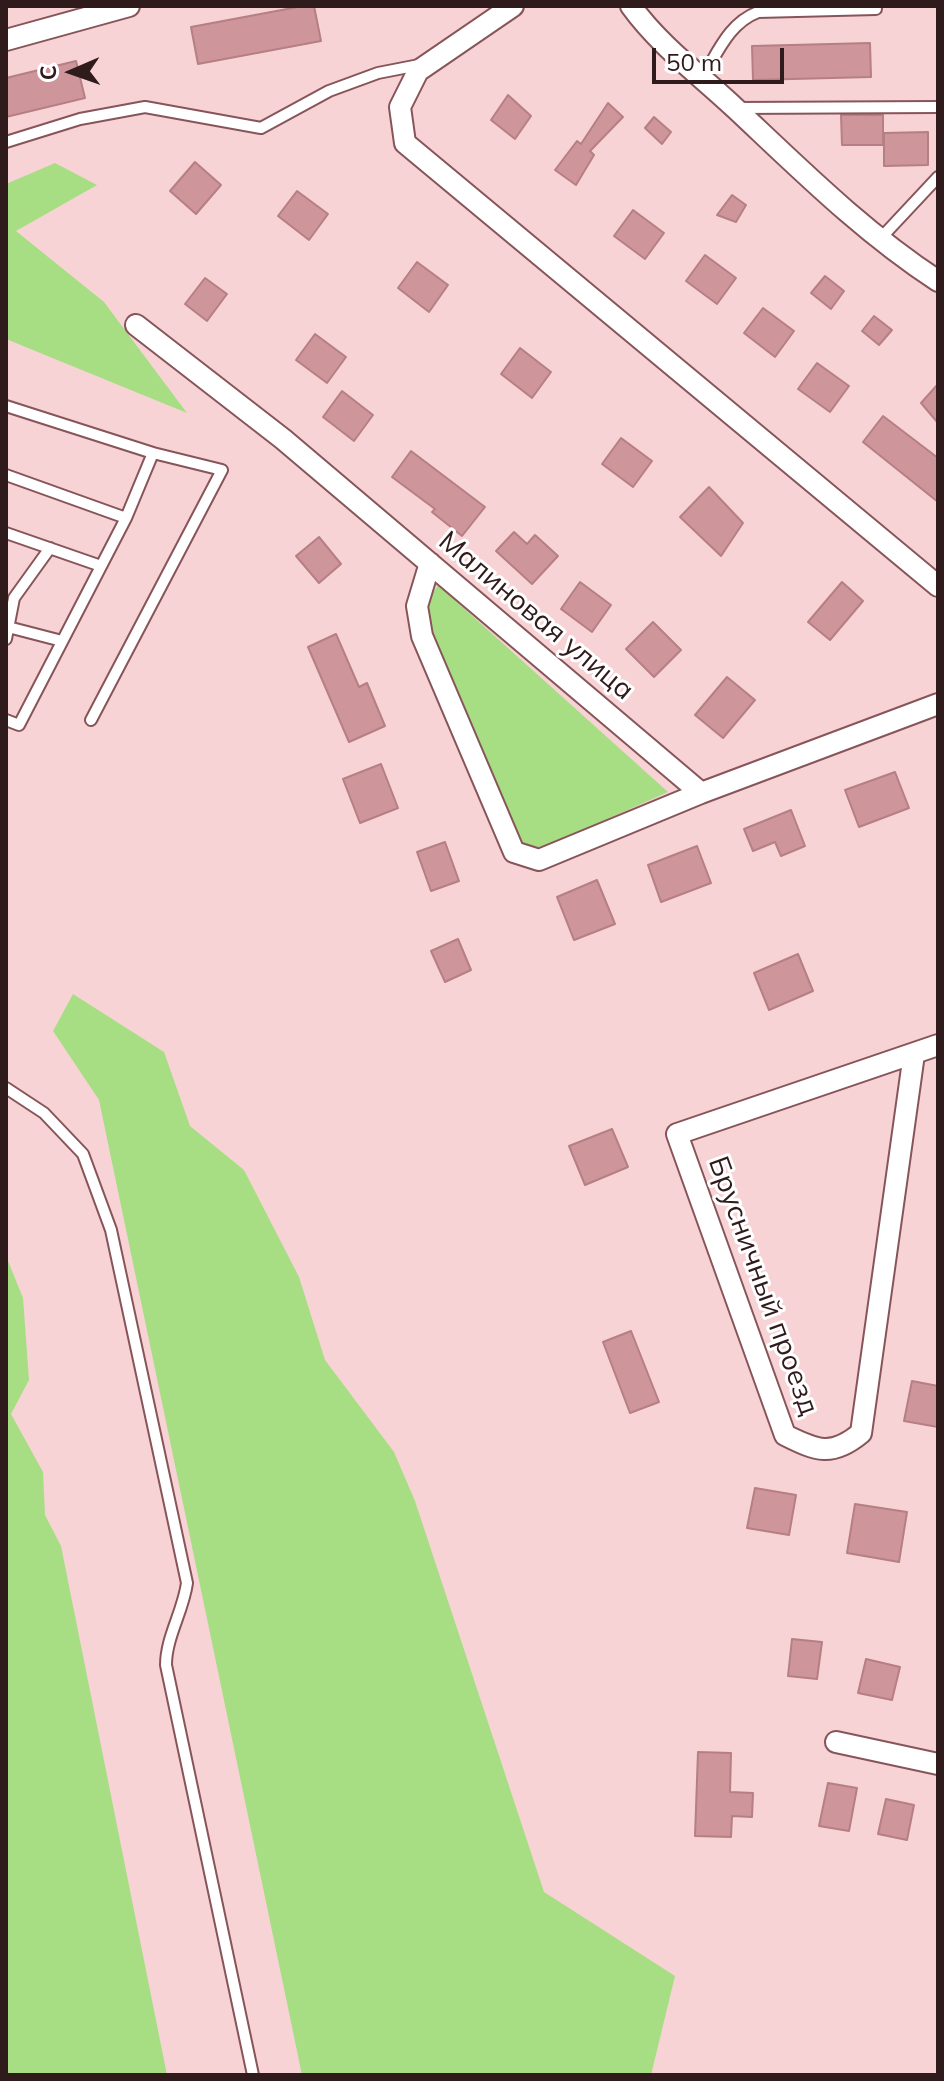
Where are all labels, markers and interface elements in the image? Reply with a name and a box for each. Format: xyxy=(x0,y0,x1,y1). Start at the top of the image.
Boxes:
north arrow xyxy=(32,32,112,112)
scale bar xyxy=(656,32,788,82)
text: 50 m xyxy=(666,47,722,77)
text: С xyxy=(34,65,62,81)
street label: Малиновая улица xyxy=(432,525,640,707)
street label: Брусничный проезд xyxy=(701,1152,825,1420)

